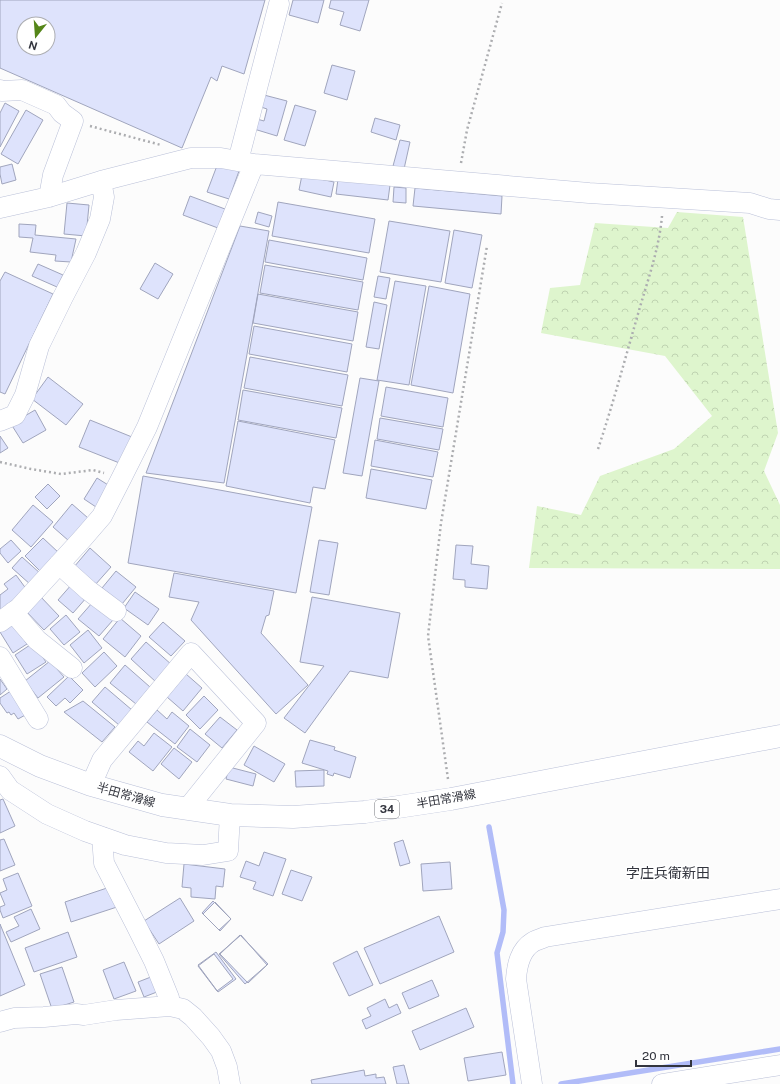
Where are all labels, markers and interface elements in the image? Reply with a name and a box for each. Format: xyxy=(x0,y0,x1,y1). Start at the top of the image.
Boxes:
north arrow xyxy=(16,16,56,56)
text: N xyxy=(27,39,39,53)
street label: 半田常滑線 xyxy=(95,780,157,810)
street label: 半田常滑線 xyxy=(415,787,477,811)
road number: 34 xyxy=(375,800,399,818)
district label: 字庄兵衛新田 xyxy=(626,865,710,881)
scale bar xyxy=(636,1042,691,1068)
text: 20 m xyxy=(642,1049,670,1063)

